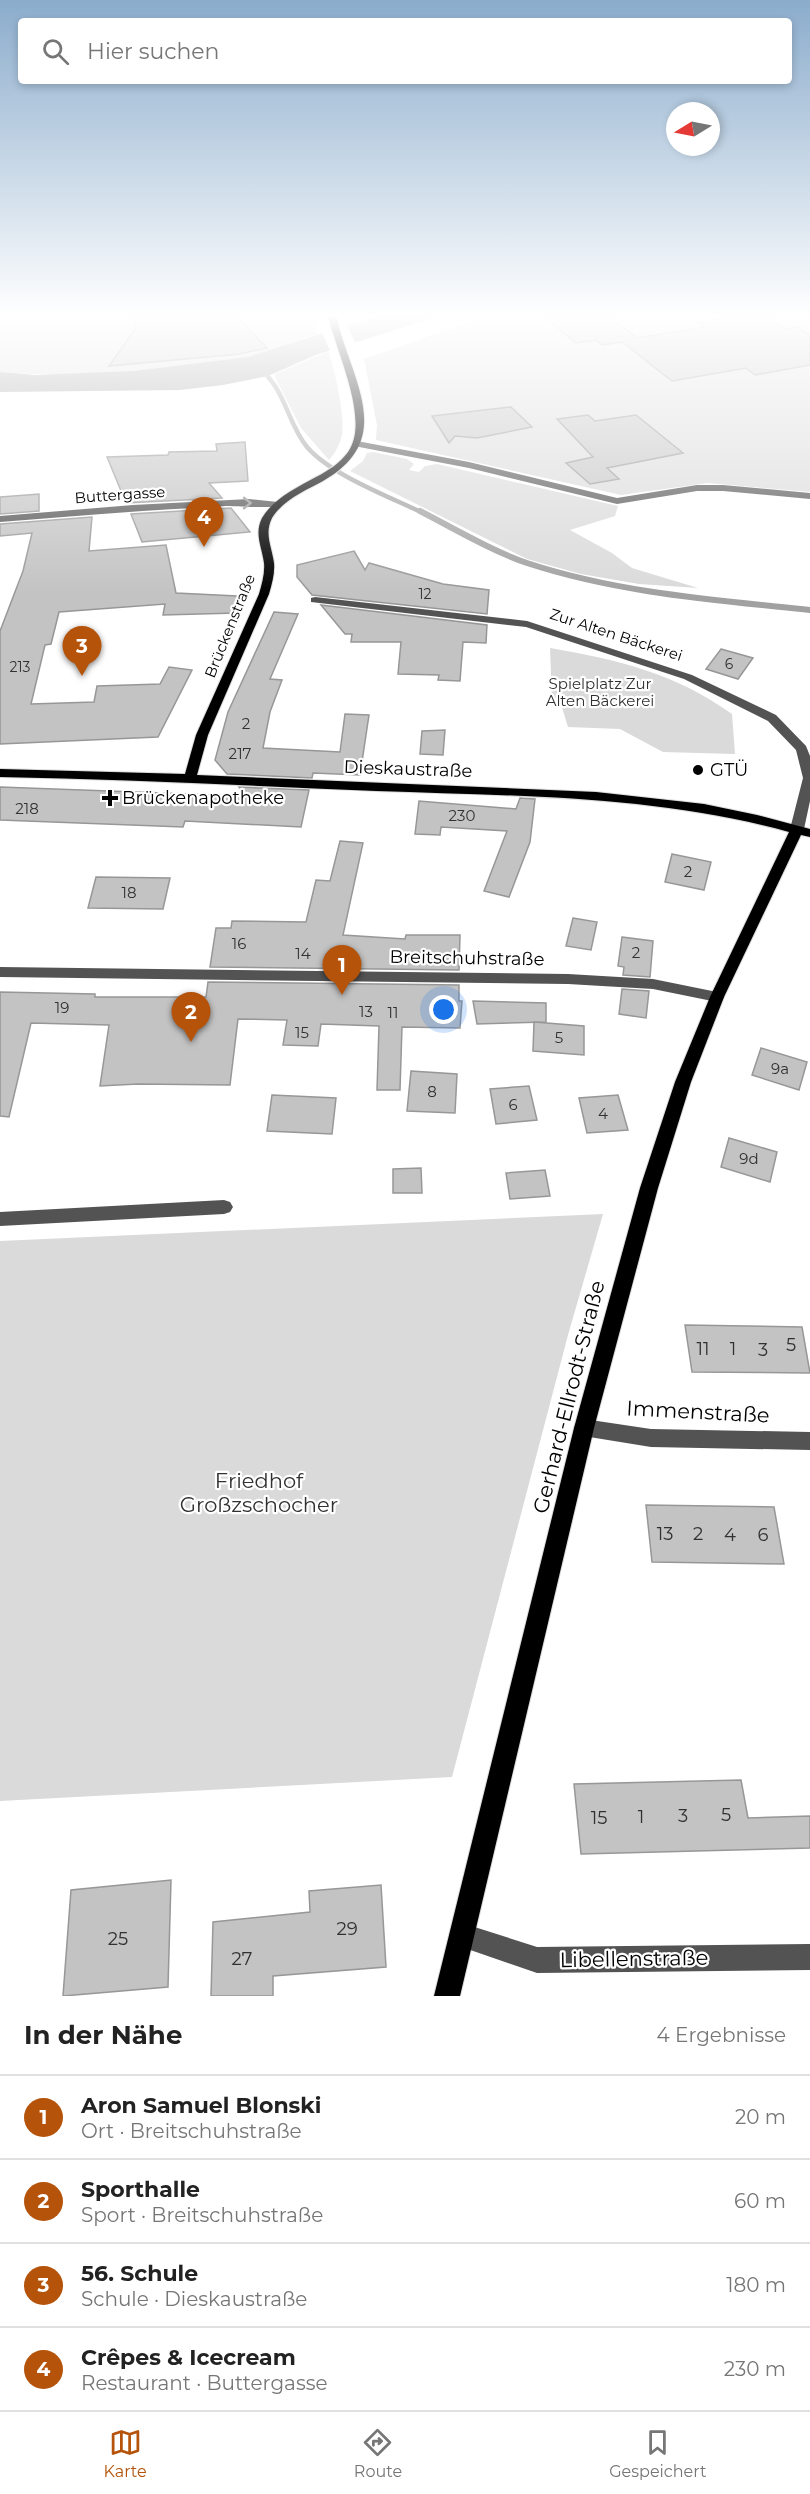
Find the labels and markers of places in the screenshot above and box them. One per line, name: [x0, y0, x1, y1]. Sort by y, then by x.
pin: 4: [184, 498, 224, 547]
pin: 3: [62, 626, 101, 676]
place label: GTÜ: [710, 759, 748, 781]
marker: GTÜ: [691, 763, 705, 777]
place label: Brückenapotheke: [122, 787, 284, 809]
marker: Brückenapotheke: [103, 791, 117, 805]
pin: 1: [322, 946, 362, 995]
pin: 2: [172, 992, 210, 1042]

